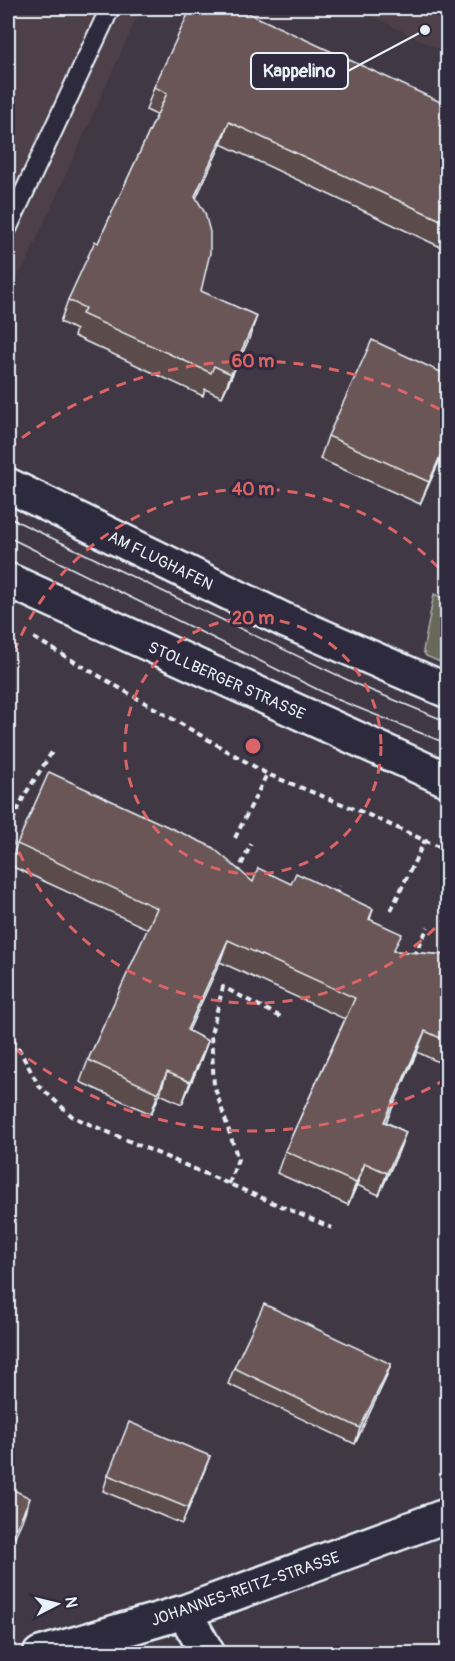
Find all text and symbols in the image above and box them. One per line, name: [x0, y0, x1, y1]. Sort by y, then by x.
callout: Kappelino: [251, 53, 348, 89]
text: Kappelino: [263, 60, 336, 83]
text: 60 m: [232, 350, 274, 373]
text: 40 m: [232, 478, 274, 501]
street label: AM FLUGHAFEN: [105, 527, 216, 595]
text: 20 m: [232, 607, 274, 630]
street label: STOLLBERGER STRASSE: [145, 637, 308, 725]
centre of rings: [243, 736, 263, 756]
street label: JOHANNES-REITZ-STRASSE: [148, 1547, 342, 1631]
north arrow: [27, 1574, 87, 1634]
text: N: [60, 1596, 82, 1609]

